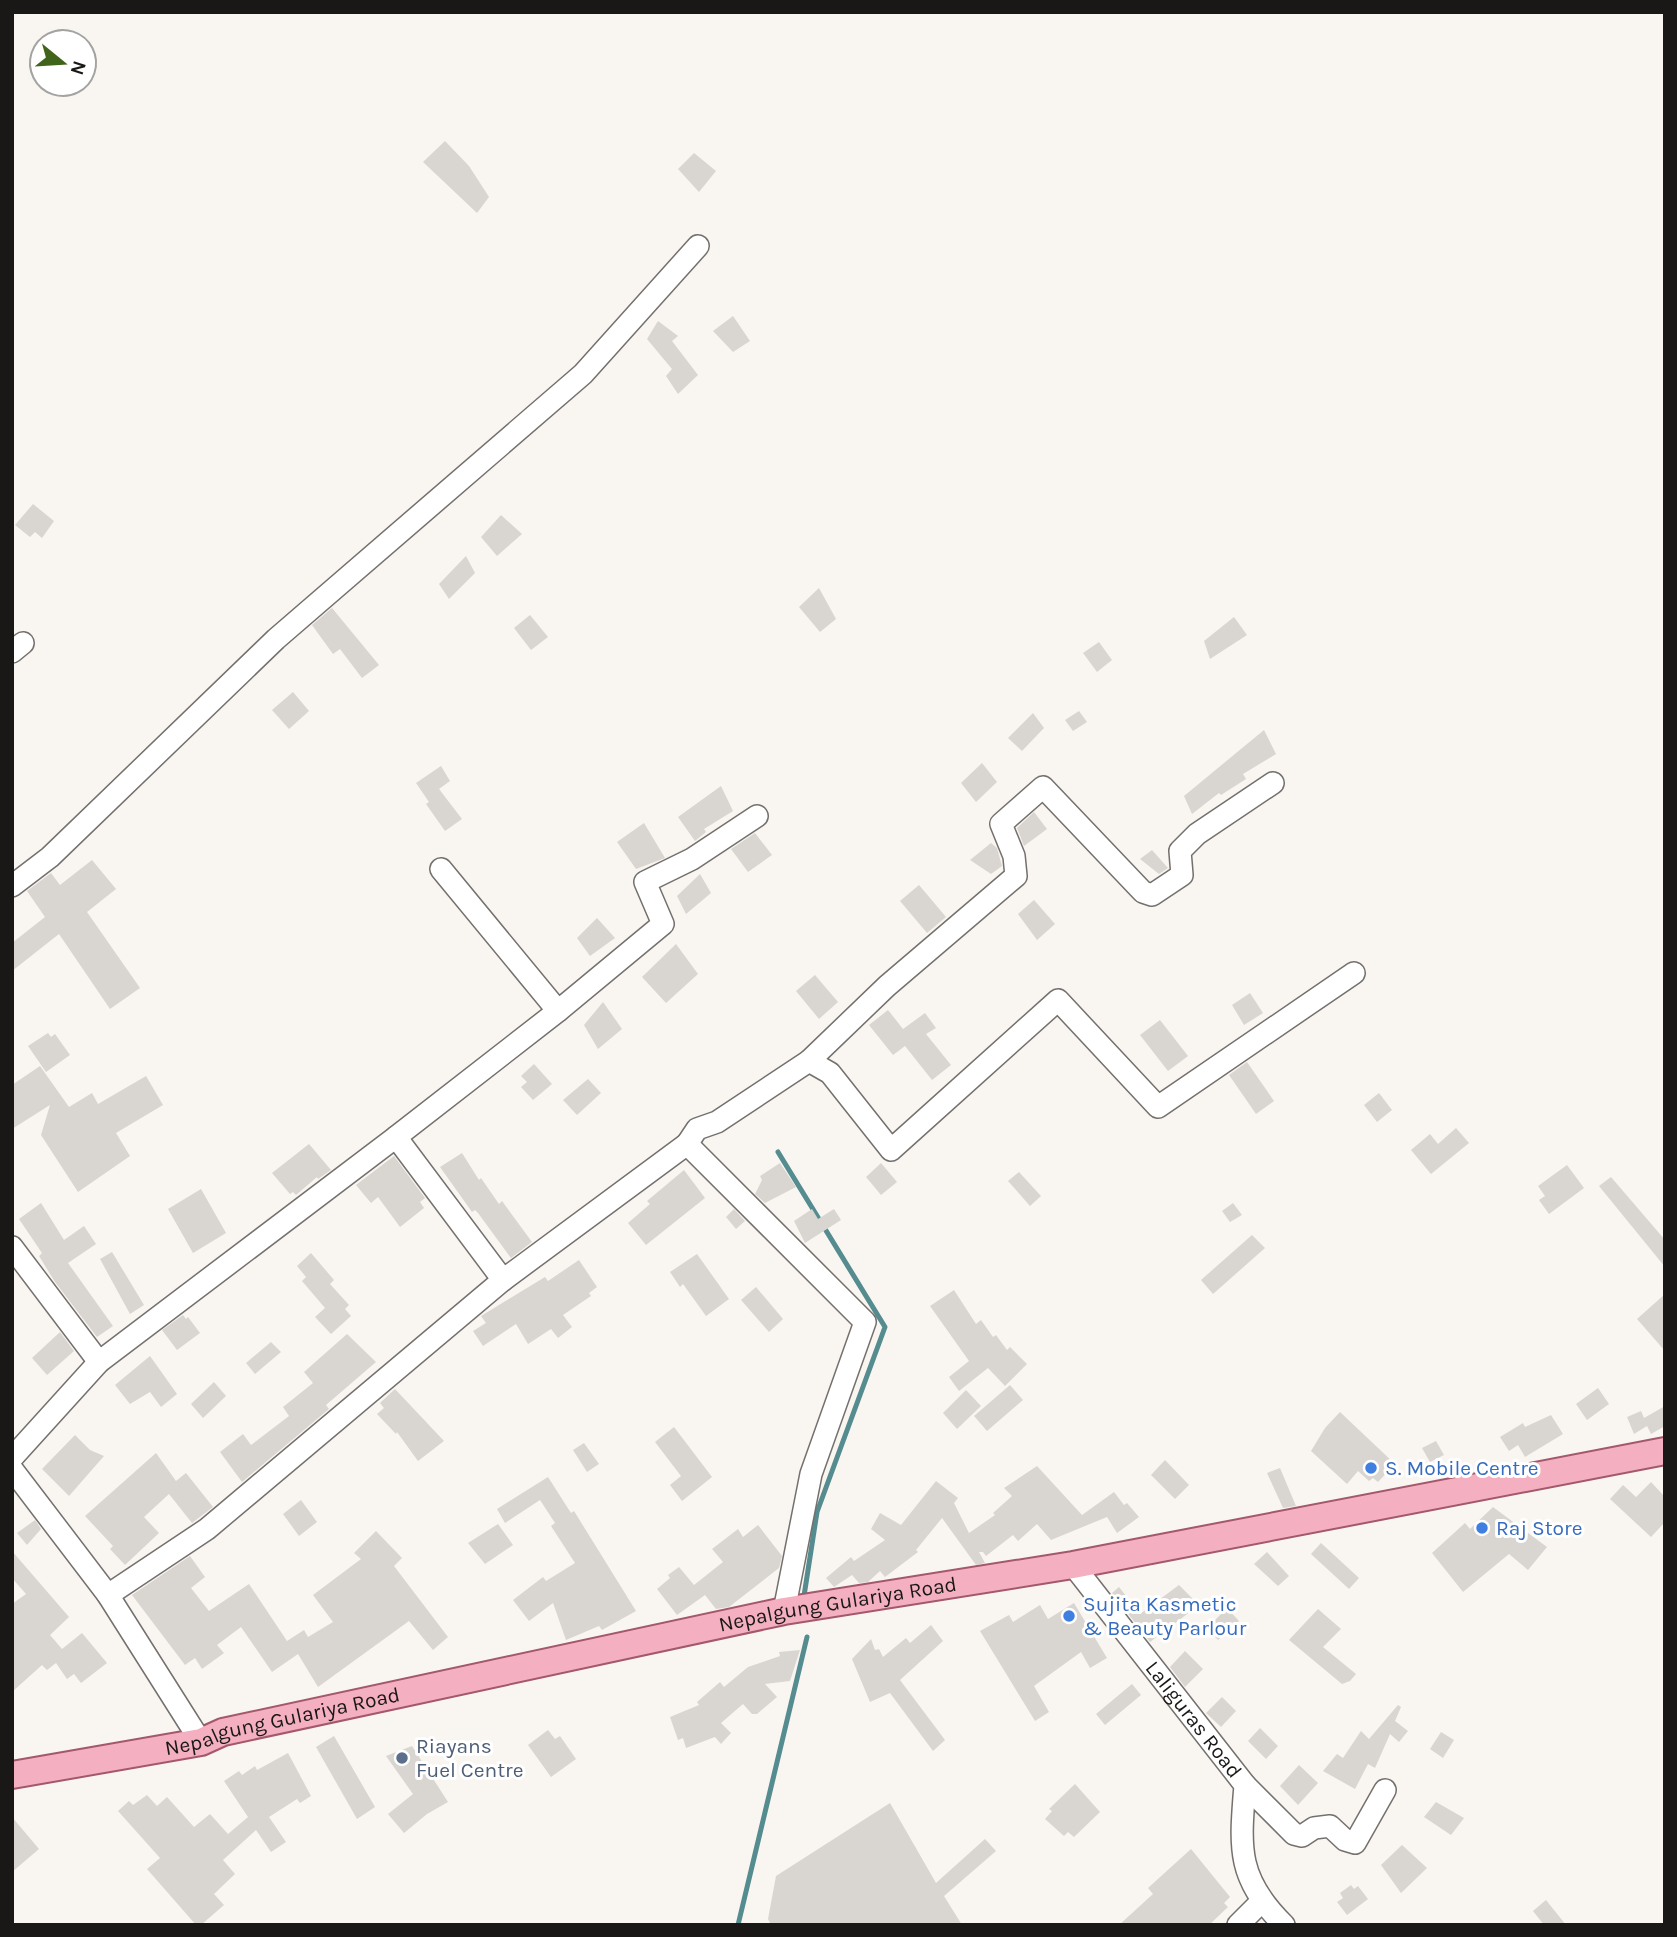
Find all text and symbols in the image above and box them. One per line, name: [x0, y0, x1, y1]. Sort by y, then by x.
north arrow: [28, 28, 98, 98]
text: N: [66, 58, 91, 78]
place label: S. Mobile Centre: [1385, 1456, 1539, 1480]
marker: S. Mobile Centre: [1363, 1460, 1379, 1476]
place label: Raj Store: [1496, 1516, 1582, 1540]
marker: Raj Store: [1474, 1520, 1490, 1536]
street label: Nepalgung Gulariya Road: [716, 1572, 958, 1637]
place label: Sujita Kasmetic & Beauty Parlour: [1083, 1592, 1247, 1640]
marker: Sujita Kasmetic & Beauty Parlour: [1061, 1608, 1077, 1624]
street label: Laliguras Road: [1141, 1656, 1247, 1783]
street label: Nepalgung Gulariya Road: [163, 1682, 402, 1760]
place label: Riayans Fuel Centre: [416, 1734, 523, 1782]
marker: Riayans Fuel Centre: [394, 1750, 410, 1766]

